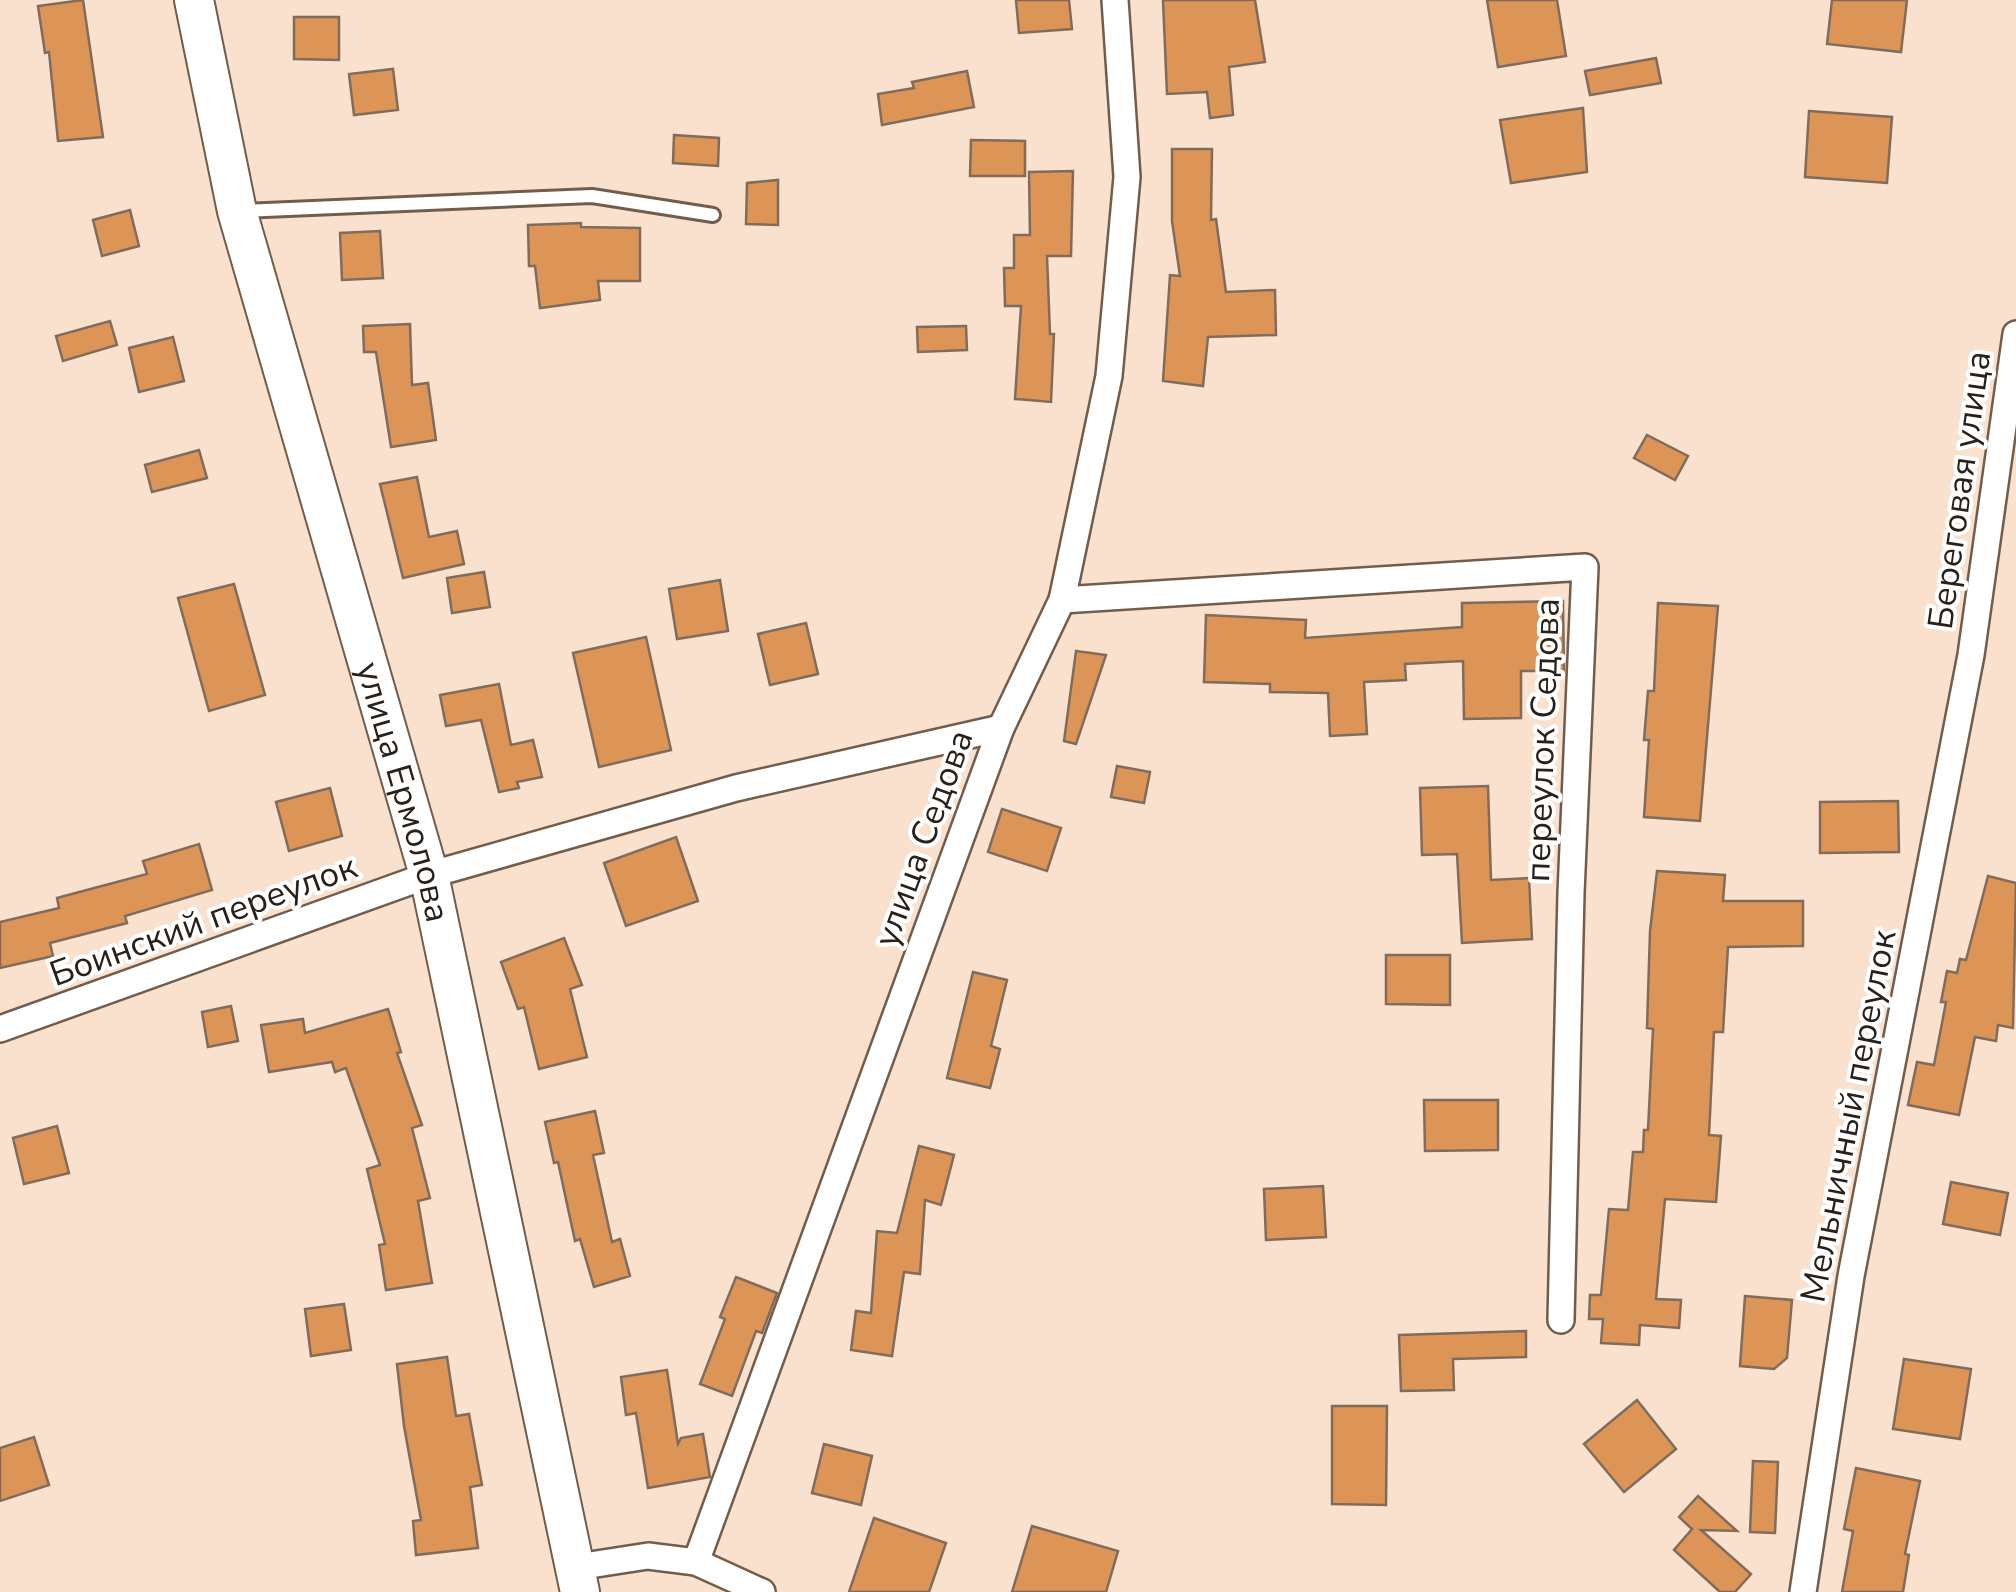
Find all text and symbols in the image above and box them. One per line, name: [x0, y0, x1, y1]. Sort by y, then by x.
street label: Береговая улица: [1917, 348, 2002, 632]
street label: переулок Седова: [1514, 597, 1571, 883]
street label: улица Ермолова: [345, 657, 461, 927]
street label: улица Седова: [863, 723, 984, 953]
street label: Боинский переулок: [43, 843, 364, 998]
street label: Мельничный переулок: [1789, 925, 1908, 1306]

